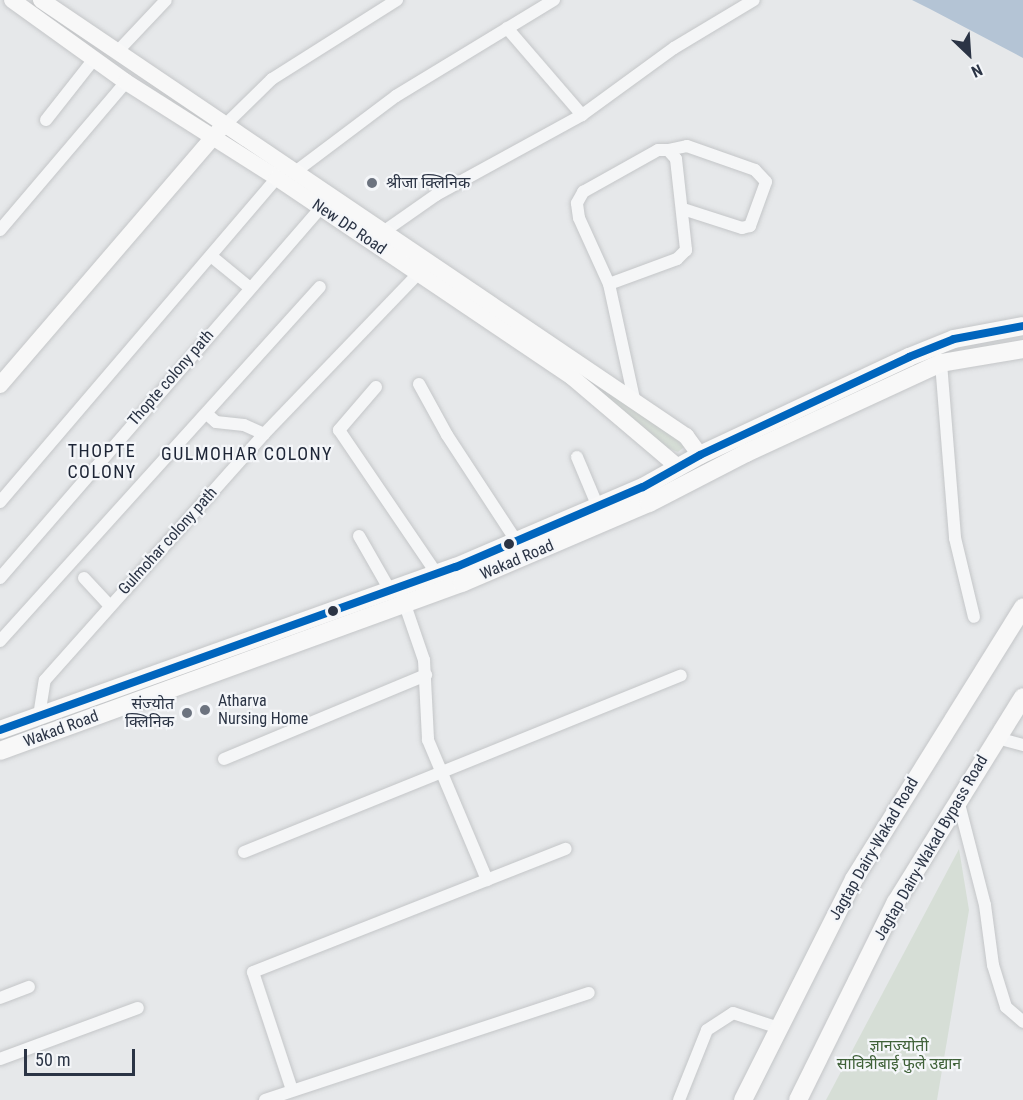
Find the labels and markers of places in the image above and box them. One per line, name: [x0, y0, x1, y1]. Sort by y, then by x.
place label: श्रीजा क्लिनिक: [386, 173, 470, 193]
marker: श्रीजा क्लिनिक: [363, 174, 381, 192]
unlabelled marker: [503, 538, 515, 550]
unlabelled marker: [327, 605, 339, 617]
place label: Atharva Nursing Home: [218, 691, 308, 729]
place label: संज्योत क्लिनिक: [125, 694, 174, 732]
marker: Atharva Nursing Home: [196, 701, 214, 719]
marker: संज्योत क्लिनिक: [178, 704, 196, 722]

